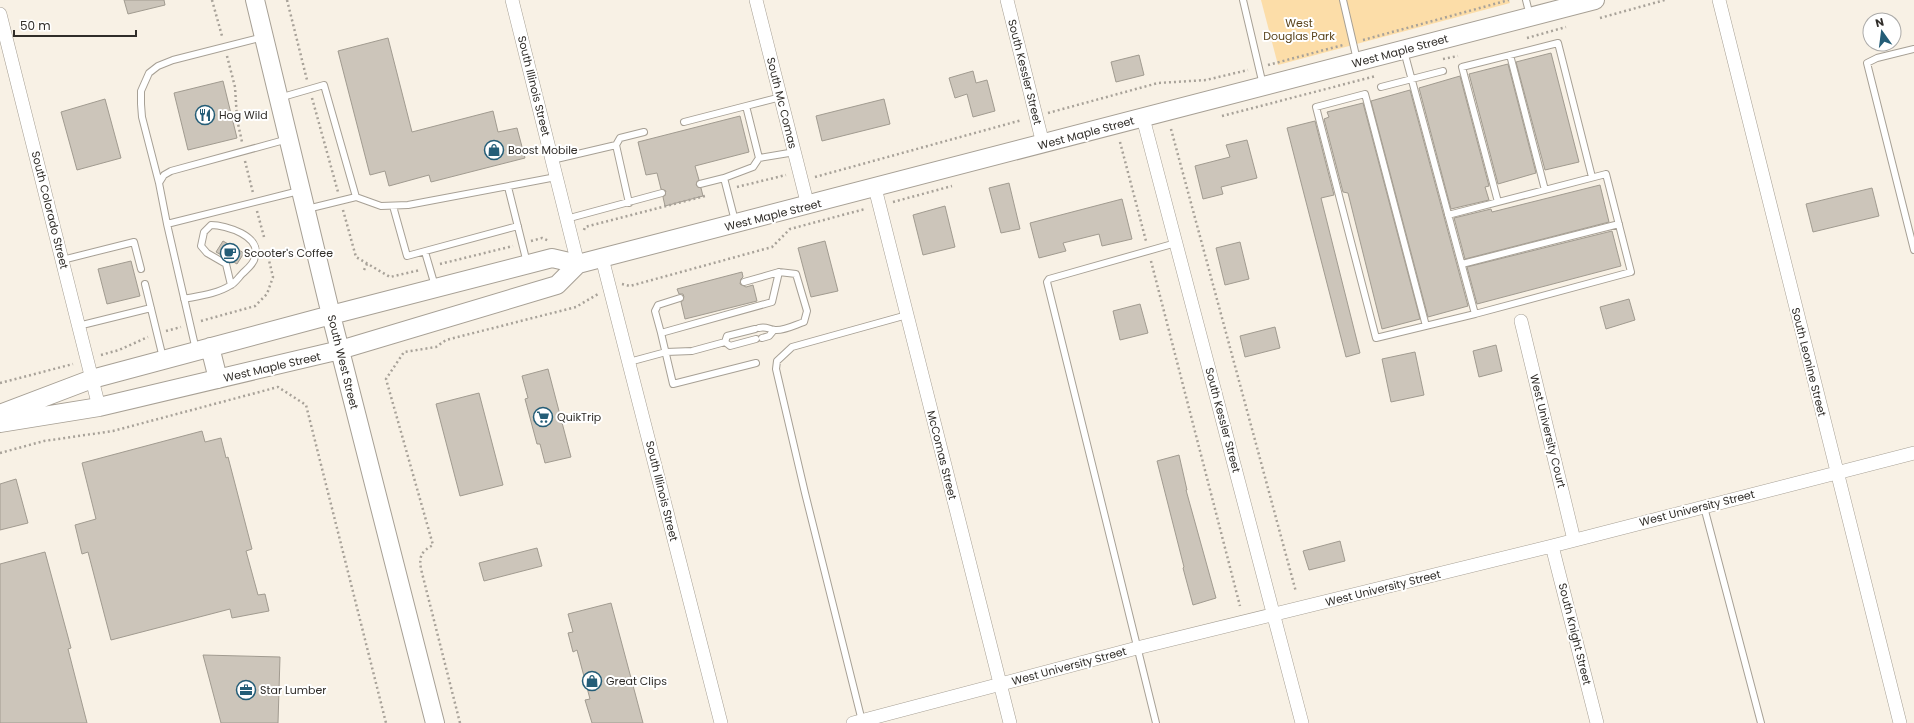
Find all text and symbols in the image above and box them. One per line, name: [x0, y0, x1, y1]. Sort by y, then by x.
scale bar: [14, 12, 136, 38]
north arrow: [1862, 12, 1902, 52]
text: N: [1874, 14, 1886, 31]
park label: West Douglas Park: [1263, 15, 1335, 44]
text: 50 m: [20, 17, 51, 34]
street label: South Kessler Street: [1004, 18, 1046, 126]
street label: West Maple Street: [1350, 30, 1450, 72]
street label: South Illinois Street: [514, 34, 554, 138]
street label: South Mc Comas: [763, 56, 801, 151]
restaurant icon: Hog Wild: [194, 104, 216, 126]
place label: Hog Wild: [219, 107, 268, 123]
street label: West Maple Street: [1036, 112, 1136, 154]
shop icon: Boost Mobile: [483, 139, 505, 161]
place label: Boost Mobile: [508, 142, 578, 158]
street label: South Colorado Street: [28, 149, 72, 271]
street label: West Maple Street: [723, 195, 823, 235]
cafe icon: Scooter's Coffee: [219, 242, 241, 264]
place label: Scooter's Coffee: [244, 245, 333, 261]
street label: South Leonine Street: [1788, 306, 1830, 418]
street label: South West Street: [324, 313, 362, 411]
street label: West Maple Street: [222, 348, 322, 386]
street label: South Kessler Street: [1201, 366, 1245, 474]
street label: West University Court: [1526, 372, 1570, 490]
supermarket icon: QuikTrip: [532, 406, 554, 428]
place label: QuikTrip: [557, 409, 601, 425]
street label: McComas Street: [923, 409, 961, 501]
street label: South Illinois Street: [642, 439, 682, 543]
street label: West University Street: [1638, 486, 1756, 530]
street label: West University Street: [1324, 566, 1442, 610]
street label: South Knight Street: [1555, 581, 1595, 687]
street label: West University Street: [1010, 643, 1128, 689]
shop icon: Great Clips: [581, 670, 603, 692]
place label: Great Clips: [606, 673, 667, 689]
office icon: Star Lumber: [235, 679, 257, 701]
place label: Star Lumber: [260, 682, 326, 698]

